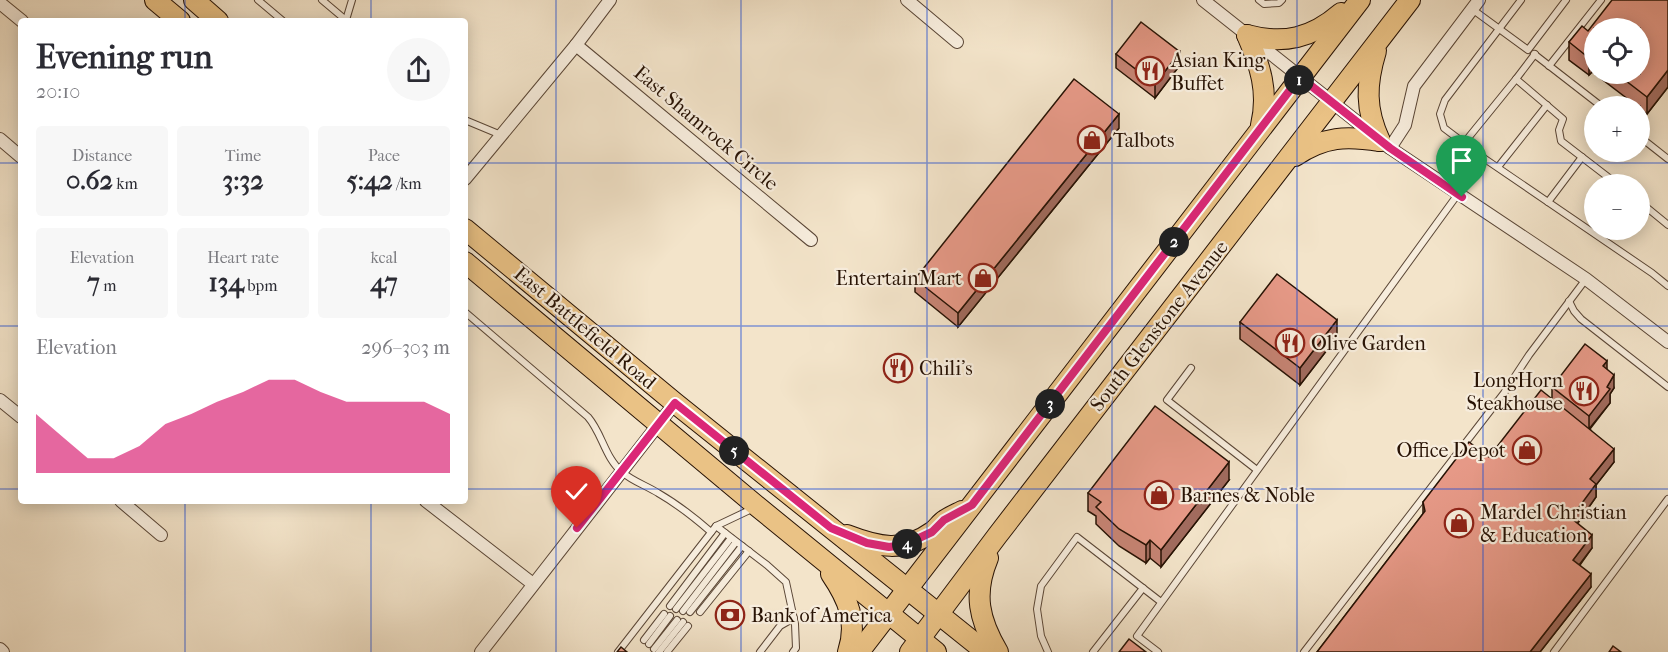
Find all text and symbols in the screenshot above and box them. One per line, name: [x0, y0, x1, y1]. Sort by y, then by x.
map controls: [1584, 18, 1650, 240]
button: locate: [1584, 18, 1650, 84]
text: Evening run: [36, 38, 213, 77]
button: share: [387, 38, 450, 101]
place label: Asian King Buffet: [1170, 49, 1265, 95]
restaurant icon: Asian King Buffet: [1134, 55, 1166, 87]
street label: East Shamrock Circle: [629, 61, 783, 195]
pin: 1: [1284, 65, 1314, 95]
text: 1: [1296, 70, 1302, 89]
text: 20:10: [36, 80, 80, 103]
button: +: [1584, 96, 1650, 162]
shop icon: Talbots: [1076, 124, 1108, 156]
place label: Talbots: [1113, 129, 1174, 152]
pin: [1436, 135, 1487, 197]
icon: arrive: [1445, 144, 1478, 177]
text: Distance: [72, 146, 132, 165]
text: Time: [225, 146, 261, 165]
text: Pace: [368, 146, 400, 165]
text: 0.62: [66, 165, 113, 196]
text: 3:32: [223, 165, 264, 196]
text: 5:42: [346, 165, 393, 196]
text: km: [113, 174, 138, 193]
text: /km: [393, 174, 422, 193]
button: −: [1584, 174, 1650, 240]
pin: 2: [1159, 227, 1189, 257]
text: 2: [1170, 232, 1178, 251]
street label: South Glenstone Avenue: [1085, 236, 1233, 416]
text: Elevation: [70, 248, 134, 267]
text: Heart rate: [207, 248, 279, 267]
text: kcal: [371, 248, 397, 267]
street label: East Battlefield Road: [509, 262, 661, 395]
shop icon: EntertainMart: [967, 262, 999, 294]
text: 7: [87, 267, 100, 298]
text: 134: [208, 267, 244, 298]
text: 47: [370, 267, 398, 298]
place label: EntertainMart: [835, 267, 962, 290]
text: m: [100, 276, 117, 295]
text: bpm: [244, 276, 278, 295]
restaurant icon: Olive Garden: [1274, 327, 1306, 359]
place label: Olive Garden: [1311, 332, 1426, 355]
text: Elevation: [36, 336, 117, 359]
text: 296–303 m: [361, 336, 450, 359]
restaurant icon: Chili's: [882, 352, 914, 384]
place label: Chili's: [919, 357, 973, 380]
place label: LongHorn Steakhouse: [1466, 369, 1563, 415]
restaurant icon: LongHorn Steakhouse: [1568, 375, 1600, 407]
pin: 3: [1035, 389, 1065, 419]
text: 3: [1047, 394, 1053, 413]
shop icon: Office Depot: [1511, 434, 1543, 466]
pin: 5: [719, 436, 749, 466]
place label: Office Depot: [1396, 439, 1506, 462]
text: 5: [731, 441, 737, 460]
pin: [551, 466, 602, 528]
icon: check: [560, 475, 593, 508]
shop icon: Barnes & Noble: [1143, 479, 1175, 511]
place label: Barnes & Noble: [1180, 484, 1315, 507]
place label: Mardel Christian & Education: [1480, 501, 1627, 547]
shop icon: Mardel Christian & Education: [1443, 507, 1475, 539]
pin: 4: [892, 529, 922, 559]
text: 4: [902, 534, 912, 553]
bank icon: Bank of America: [714, 599, 746, 631]
place label: Bank of America: [751, 604, 893, 627]

